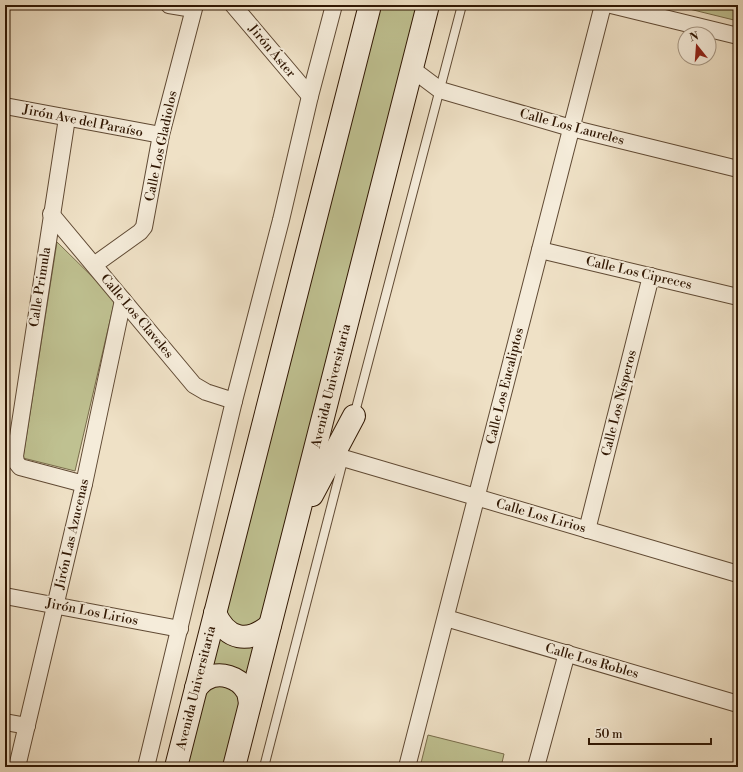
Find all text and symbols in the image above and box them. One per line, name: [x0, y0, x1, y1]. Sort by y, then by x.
street label: Jirón Áster: [244, 20, 300, 81]
north arrow: [677, 26, 717, 66]
text: N: [688, 29, 701, 45]
street label: Calle Los Gladiolos: [141, 89, 181, 203]
street label: Jirón Ave del Paraíso: [21, 101, 144, 140]
street label: Calle Los Laureles: [518, 105, 626, 149]
street label: Calle Primula: [26, 245, 54, 328]
street label: Calle Los Cipreces: [584, 253, 694, 293]
street label: Calle Los Claveles: [97, 271, 177, 362]
street label: Avenida Universitaria: [308, 322, 354, 451]
street label: Calle Los Eucaliptos: [483, 326, 527, 446]
street label: Calle Los Nísperos: [598, 348, 640, 458]
street label: Jirón Las Azucenas: [51, 477, 93, 592]
street label: Calle Los Lirios: [494, 496, 588, 537]
street label: Jirón Los Lirios: [43, 595, 140, 629]
street label: Avenida Universitaria: [173, 624, 219, 753]
street label: Calle Los Robles: [543, 640, 641, 682]
scale bar: [589, 720, 711, 746]
text: 50 m: [595, 727, 623, 742]

